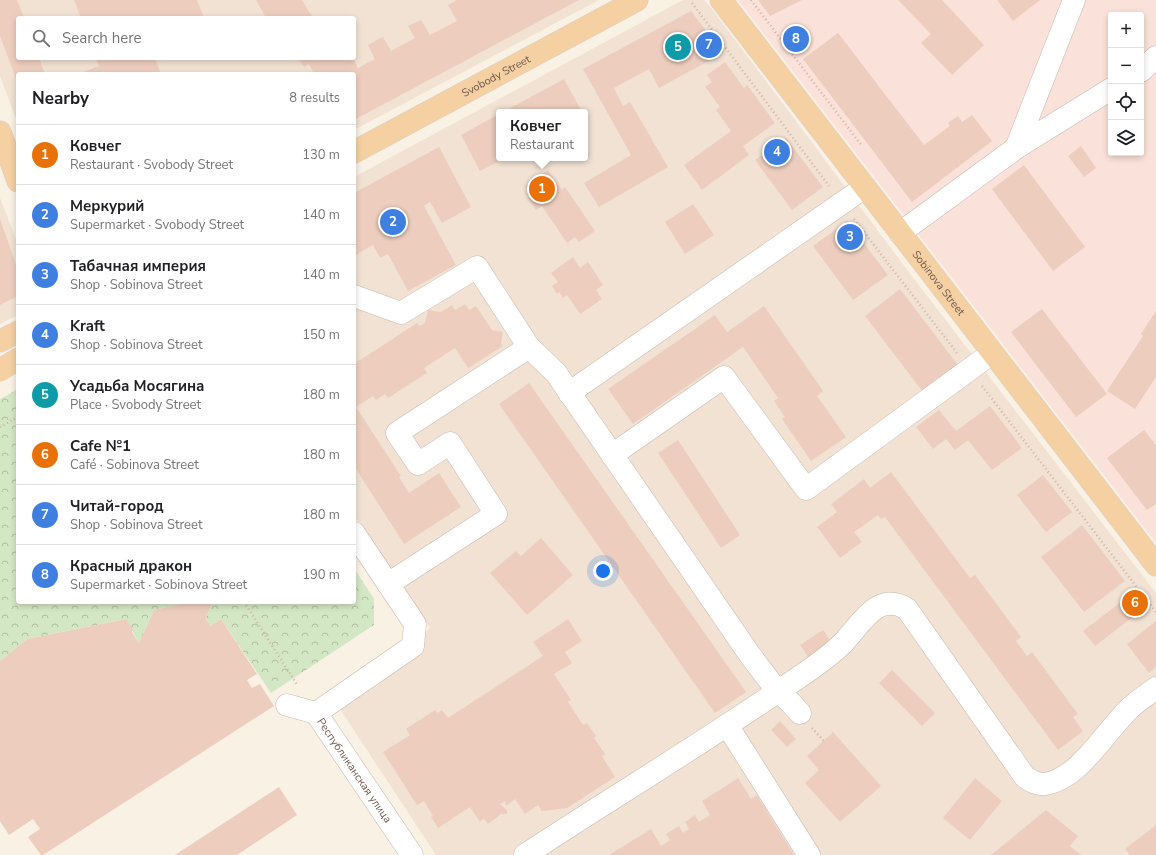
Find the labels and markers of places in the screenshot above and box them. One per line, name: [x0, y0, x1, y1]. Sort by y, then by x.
pin: 8: [783, 24, 809, 54]
pin: 7: [696, 30, 722, 60]
pin: 5: [665, 32, 691, 62]
pin: 4: [764, 137, 790, 167]
pin: 1: [529, 174, 555, 204]
pin: 2: [380, 207, 406, 237]
pin: 3: [837, 222, 863, 252]
pin: 6: [1122, 588, 1148, 618]

